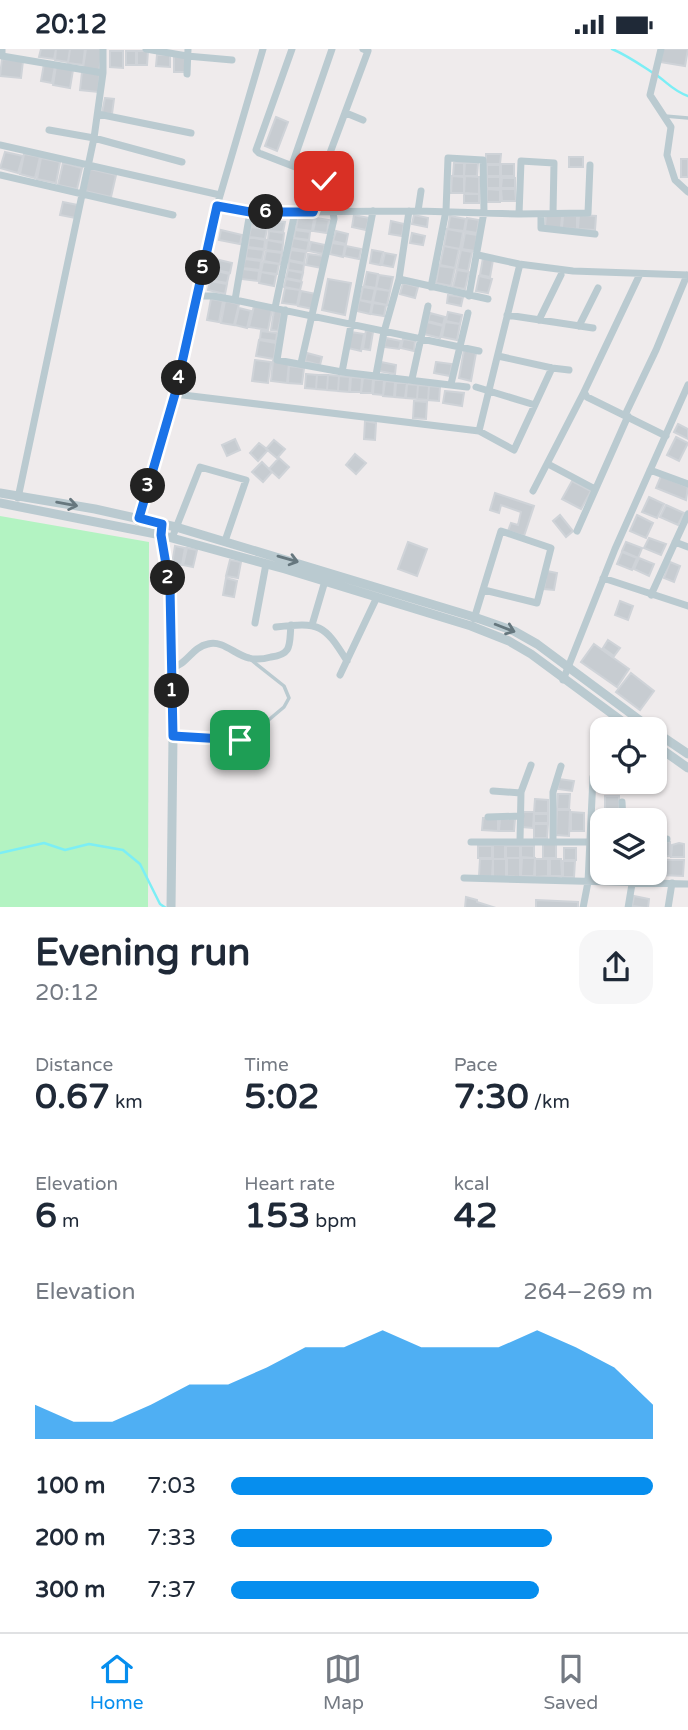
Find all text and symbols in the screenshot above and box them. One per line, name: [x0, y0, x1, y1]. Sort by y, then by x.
text: 20:12: [35, 9, 107, 40]
pin: [294, 151, 354, 211]
icon: check: [305, 162, 343, 200]
pin: 6: [248, 195, 284, 229]
text: 6: [260, 200, 271, 222]
pin: 5: [186, 251, 220, 285]
text: 5: [197, 256, 208, 278]
pin: 4: [162, 361, 196, 395]
text: 4: [173, 366, 184, 388]
pin: 3: [130, 469, 166, 503]
text: 3: [142, 474, 153, 496]
one-way arrow: [55, 498, 78, 511]
one-way arrow: [277, 554, 299, 567]
pin: 2: [150, 561, 186, 595]
text: 2: [162, 566, 173, 588]
one-way arrow: [493, 622, 515, 635]
pin: 1: [154, 673, 190, 709]
text: 1: [166, 679, 177, 701]
pin: [210, 710, 270, 770]
map controls: [590, 717, 667, 885]
button: locate: [590, 717, 667, 794]
icon: arrive: [221, 721, 259, 759]
button: layers: [590, 808, 667, 885]
text: Evening run: [35, 930, 250, 976]
button: share: [579, 930, 653, 1004]
text: 20:12: [35, 979, 99, 1007]
text: Distance: [35, 1054, 113, 1076]
text: Time: [244, 1054, 289, 1076]
text: Pace: [454, 1054, 497, 1076]
text: 0.67: [35, 1076, 110, 1118]
text: 5:02: [244, 1076, 319, 1118]
text: 7:30: [454, 1076, 529, 1118]
text: km: [110, 1091, 143, 1113]
text: /km: [529, 1091, 570, 1113]
text: Elevation: [35, 1173, 118, 1195]
text: Heart rate: [244, 1173, 335, 1195]
text: kcal: [454, 1173, 489, 1195]
text: 6: [35, 1195, 57, 1237]
text: 153: [244, 1195, 310, 1237]
text: 42: [454, 1195, 498, 1237]
text: m: [57, 1210, 79, 1232]
text: bpm: [310, 1210, 357, 1232]
text: Elevation: [35, 1278, 136, 1306]
text: 264–269 m: [523, 1278, 653, 1306]
text: 100 m: [35, 1472, 105, 1500]
text: 7:03: [147, 1472, 196, 1500]
text: 200 m: [35, 1524, 105, 1552]
text: 7:33: [147, 1524, 196, 1552]
text: 300 m: [35, 1576, 105, 1604]
text: 7:37: [147, 1576, 196, 1604]
tab: Home: [90, 1650, 144, 1714]
tab: Map: [323, 1650, 364, 1714]
tab: Saved: [543, 1650, 598, 1714]

